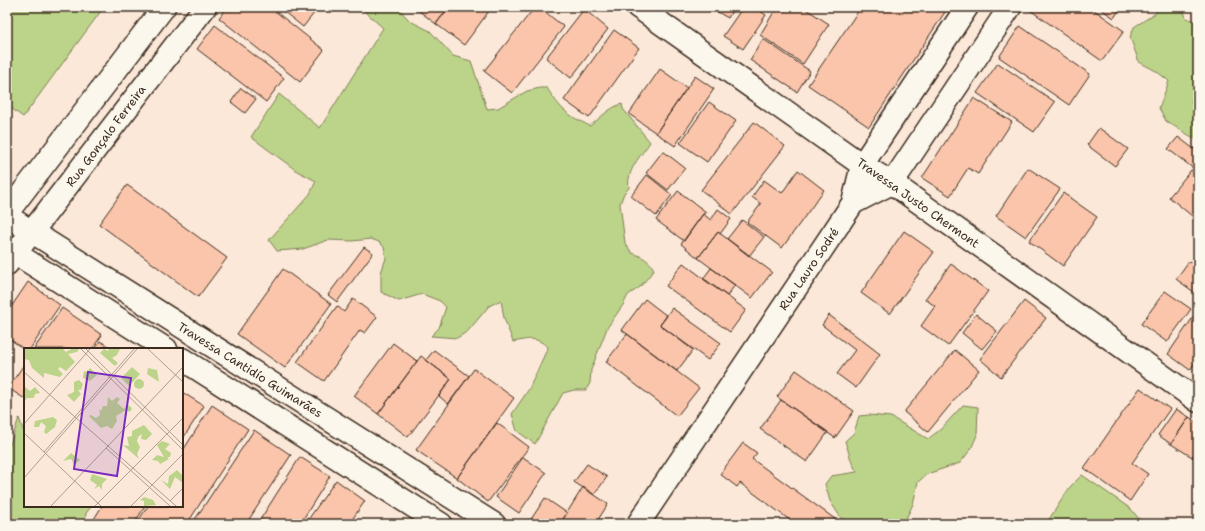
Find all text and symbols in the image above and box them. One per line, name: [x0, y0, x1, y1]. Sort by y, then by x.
street label: Rua Gonçalo Ferreira: [63, 82, 150, 190]
street label: Travessa Justo Chermont: [854, 155, 982, 251]
street label: Rua Lauro Sodré: [775, 224, 843, 313]
street label: Travessa Cantidío Guimarães: [175, 319, 326, 421]
inset map: [24, 348, 183, 507]

